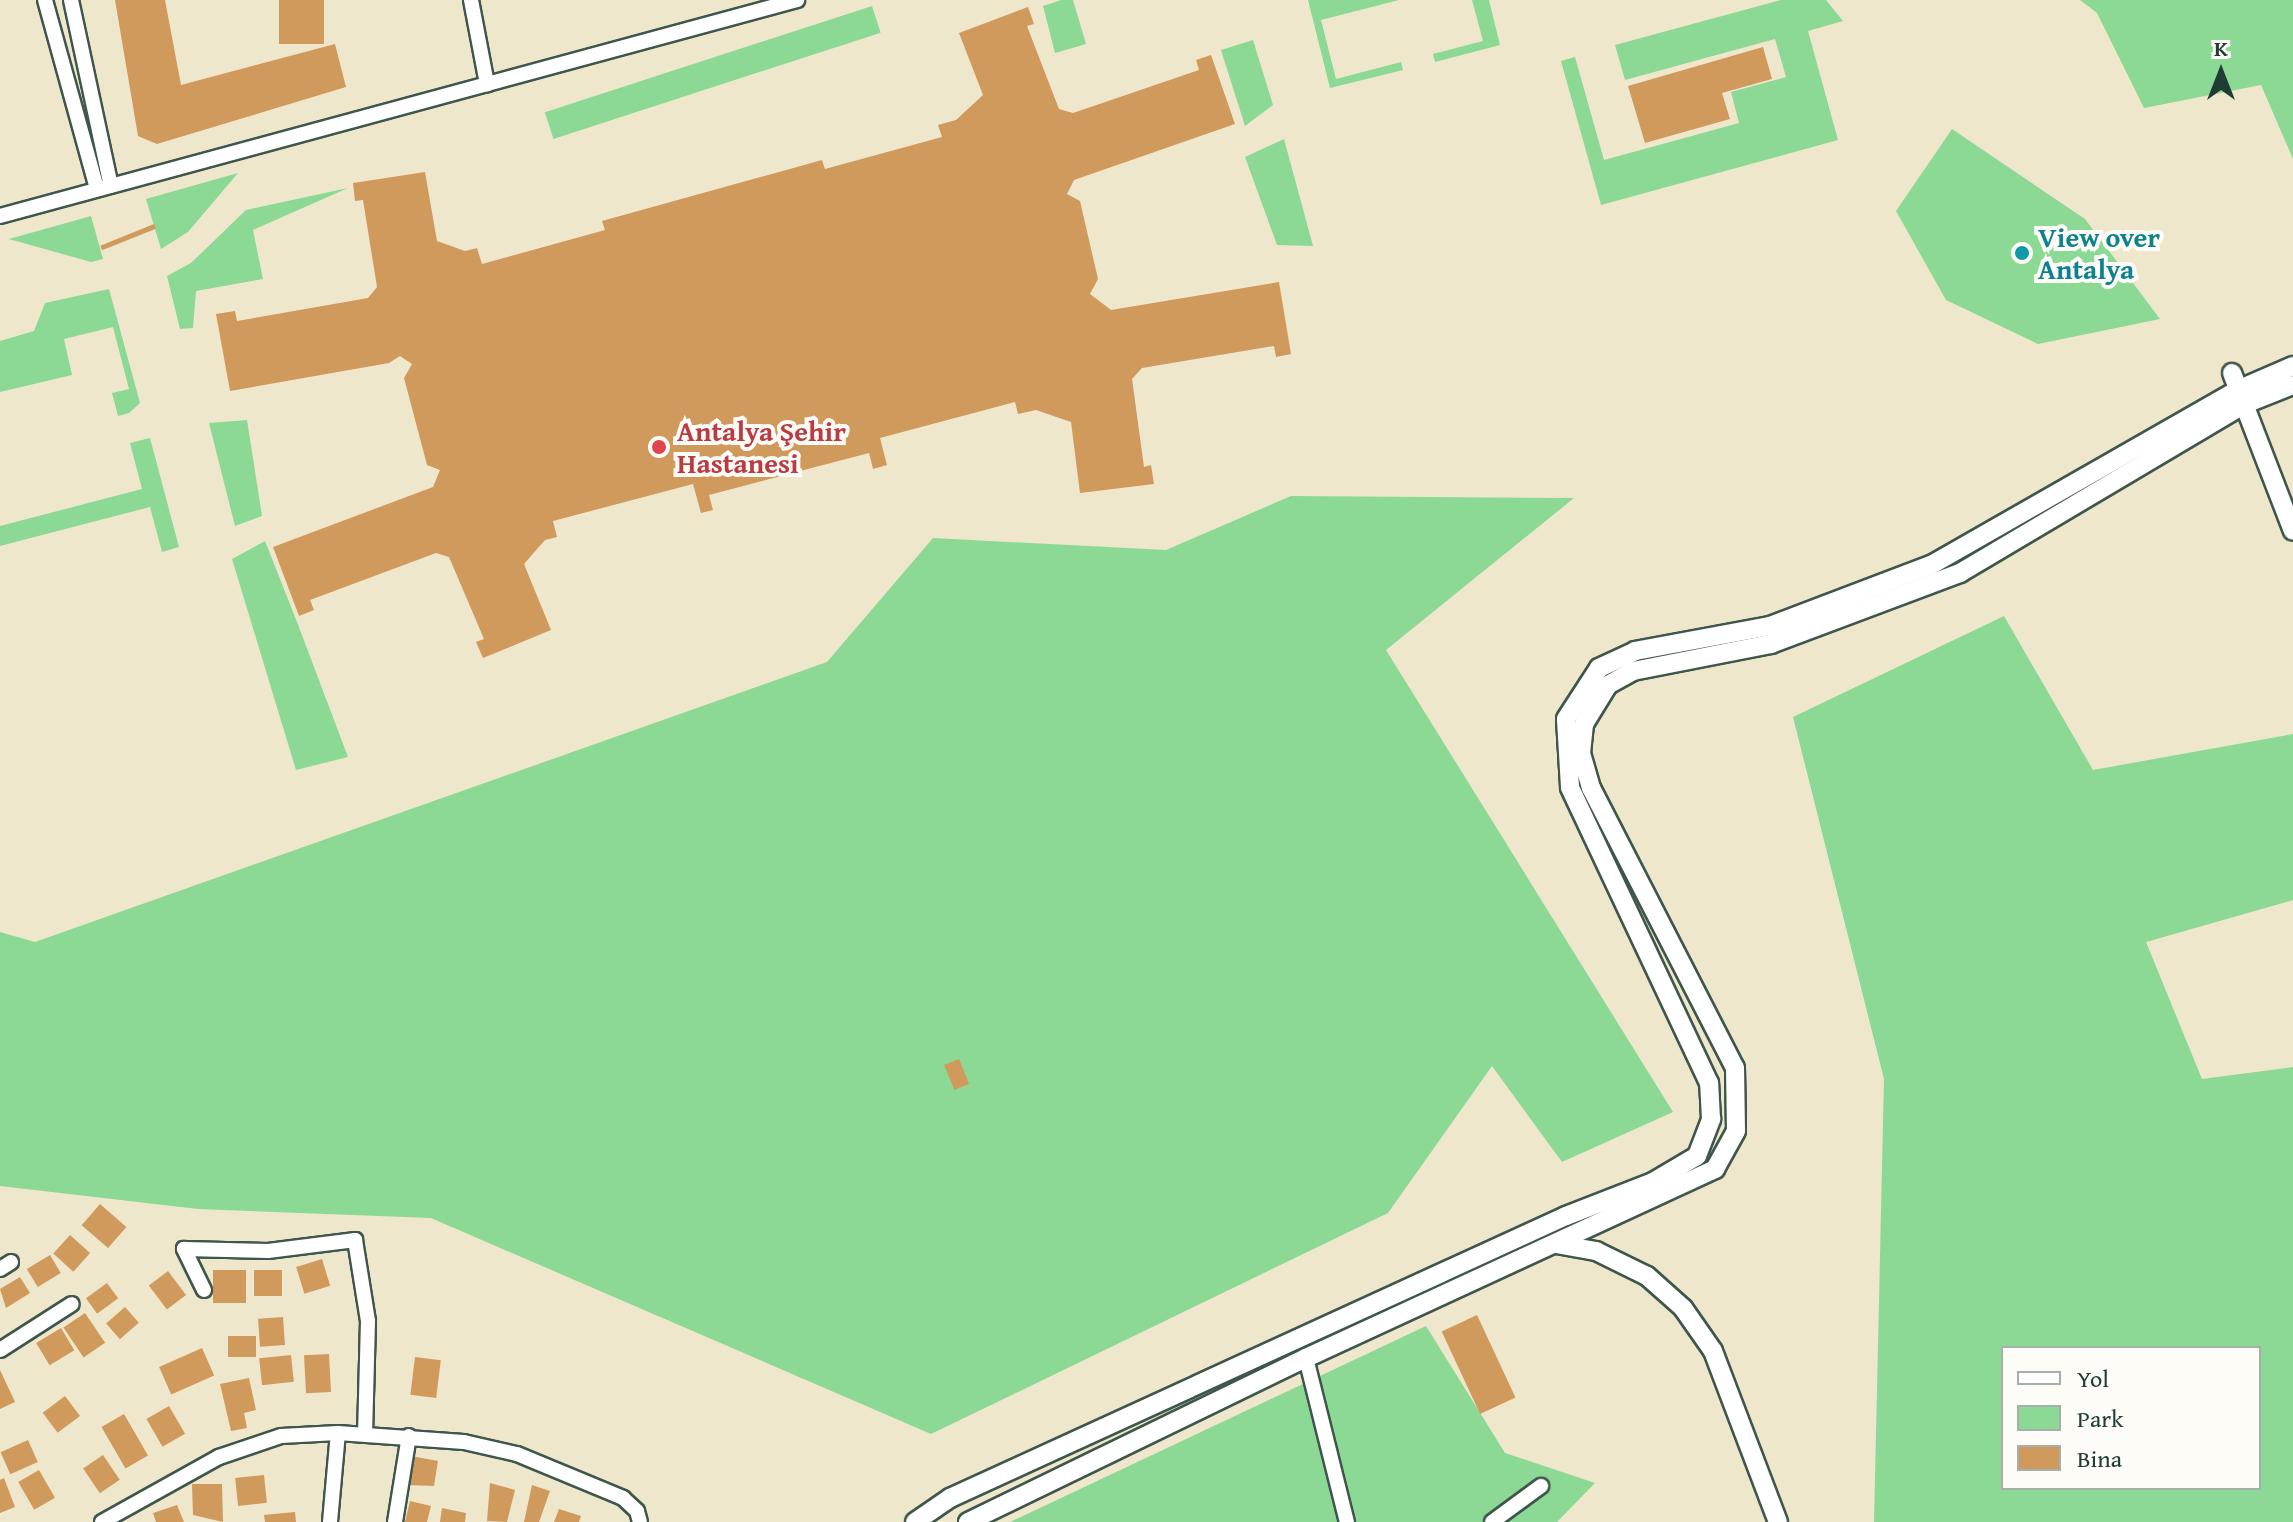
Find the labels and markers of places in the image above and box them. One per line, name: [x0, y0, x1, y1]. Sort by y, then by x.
place label: View over Antalya: [2038, 220, 2160, 286]
marker: View over Antalya: [2013, 244, 2031, 262]
place label: Antalya Şehir Hastanesi: [677, 414, 846, 480]
marker: Antalya Şehir Hastanesi: [648, 436, 670, 458]

